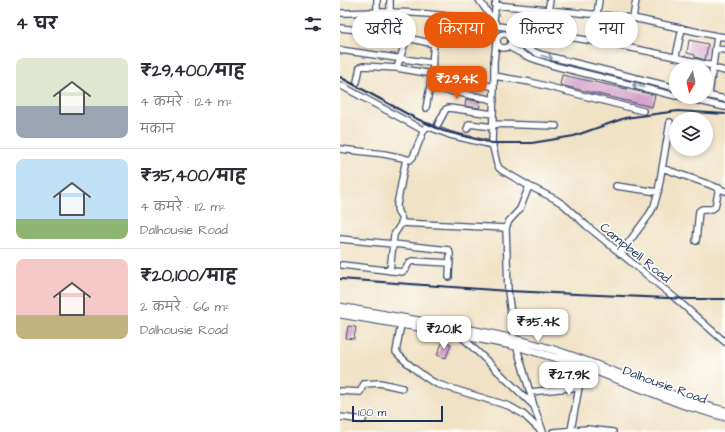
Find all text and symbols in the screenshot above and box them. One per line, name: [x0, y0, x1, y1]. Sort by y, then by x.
text: 4 घर: [16, 12, 57, 36]
chip: खरीदें: [352, 12, 416, 48]
chip: किराया: [424, 12, 498, 48]
chip: फ़िल्टर: [506, 12, 577, 48]
chip: नया: [585, 12, 638, 48]
icon: filters: [302, 13, 324, 35]
one-way arrow: [540, 53, 553, 61]
text: ₹29,400/माह: [140, 59, 245, 83]
north arrow: [669, 60, 713, 104]
map controls: [669, 60, 713, 156]
pin: ₹29.4K: [424, 66, 490, 100]
text: ₹29.4K: [436, 70, 478, 88]
icon: home: [48, 74, 96, 122]
one-way arrow: [632, 82, 645, 89]
text: 4 कमरे · 124 m²: [140, 93, 233, 111]
button: layers: [669, 112, 713, 156]
text: मकान: [140, 120, 174, 138]
text: ₹35,400/माह: [140, 164, 246, 188]
icon: home: [48, 175, 96, 223]
text: 4 कमरे · 112 m²: [140, 198, 226, 216]
street label: Campbell Road: [596, 219, 675, 287]
text: Dalhousie Road: [140, 221, 228, 239]
text: ₹20,100/माह: [140, 264, 236, 288]
icon: home: [48, 275, 96, 323]
text: 2 कमरे · 66 m²: [140, 298, 230, 316]
pin: ₹35.4K: [505, 309, 571, 343]
text: ₹35.4K: [516, 313, 560, 331]
pin: ₹20.1K: [411, 316, 477, 350]
text: ₹20.1K: [426, 320, 462, 338]
text: Dalhousie Road: [140, 321, 228, 339]
street label: Dalhousie Road: [620, 361, 709, 409]
pin: ₹27.9K: [536, 362, 602, 396]
text: ₹27.9K: [548, 366, 590, 384]
scale bar: [352, 404, 443, 423]
text: 100 m: [358, 405, 386, 420]

